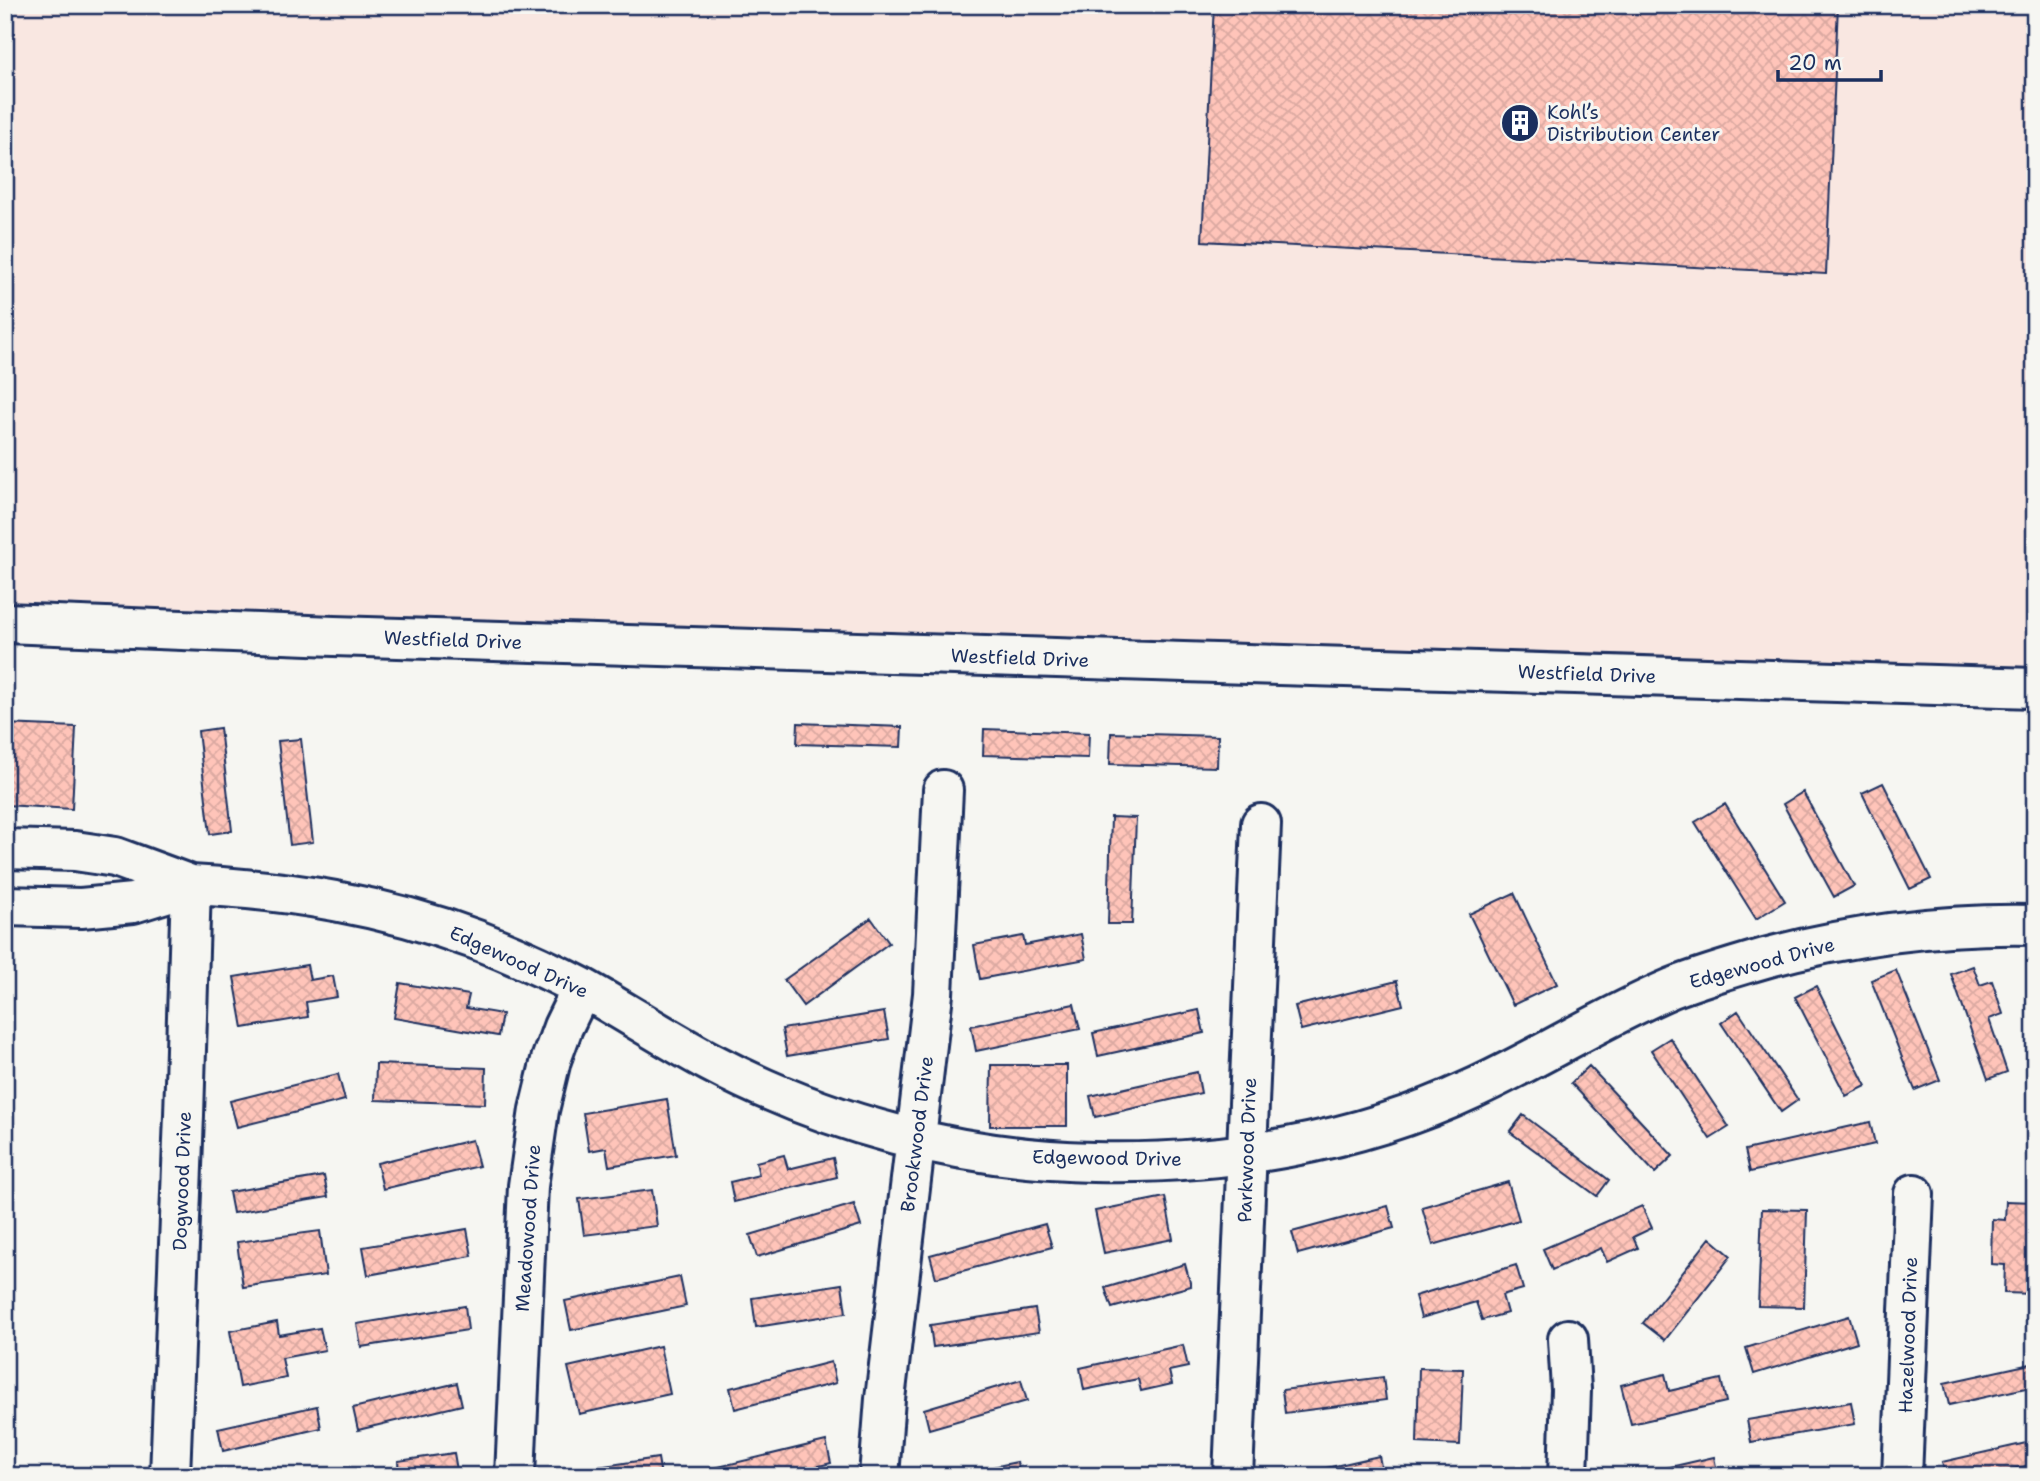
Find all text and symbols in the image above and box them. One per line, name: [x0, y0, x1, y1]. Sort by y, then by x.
scale bar: [1778, 38, 1881, 82]
text: 20 m: [1788, 49, 1842, 77]
place label: Kohl’s Distribution Center: [1547, 100, 1720, 147]
building icon: Kohl’s Distribution Center: [1499, 102, 1541, 144]
street label: Westfield Drive: [383, 625, 523, 655]
street label: Westfield Drive: [950, 643, 1090, 673]
street label: Westfield Drive: [1517, 659, 1657, 689]
street label: Edgewood Drive: [446, 920, 592, 1004]
street label: Edgewood Drive: [1687, 932, 1837, 994]
street label: Brookwood Drive: [895, 1054, 939, 1214]
street label: Parkwood Drive: [1232, 1077, 1262, 1223]
street label: Dogwood Drive: [167, 1111, 197, 1251]
street label: Meadowood Drive: [510, 1143, 546, 1313]
street label: Edgewood Drive: [1032, 1144, 1182, 1172]
street label: Hazelwood Drive: [1893, 1256, 1923, 1414]

